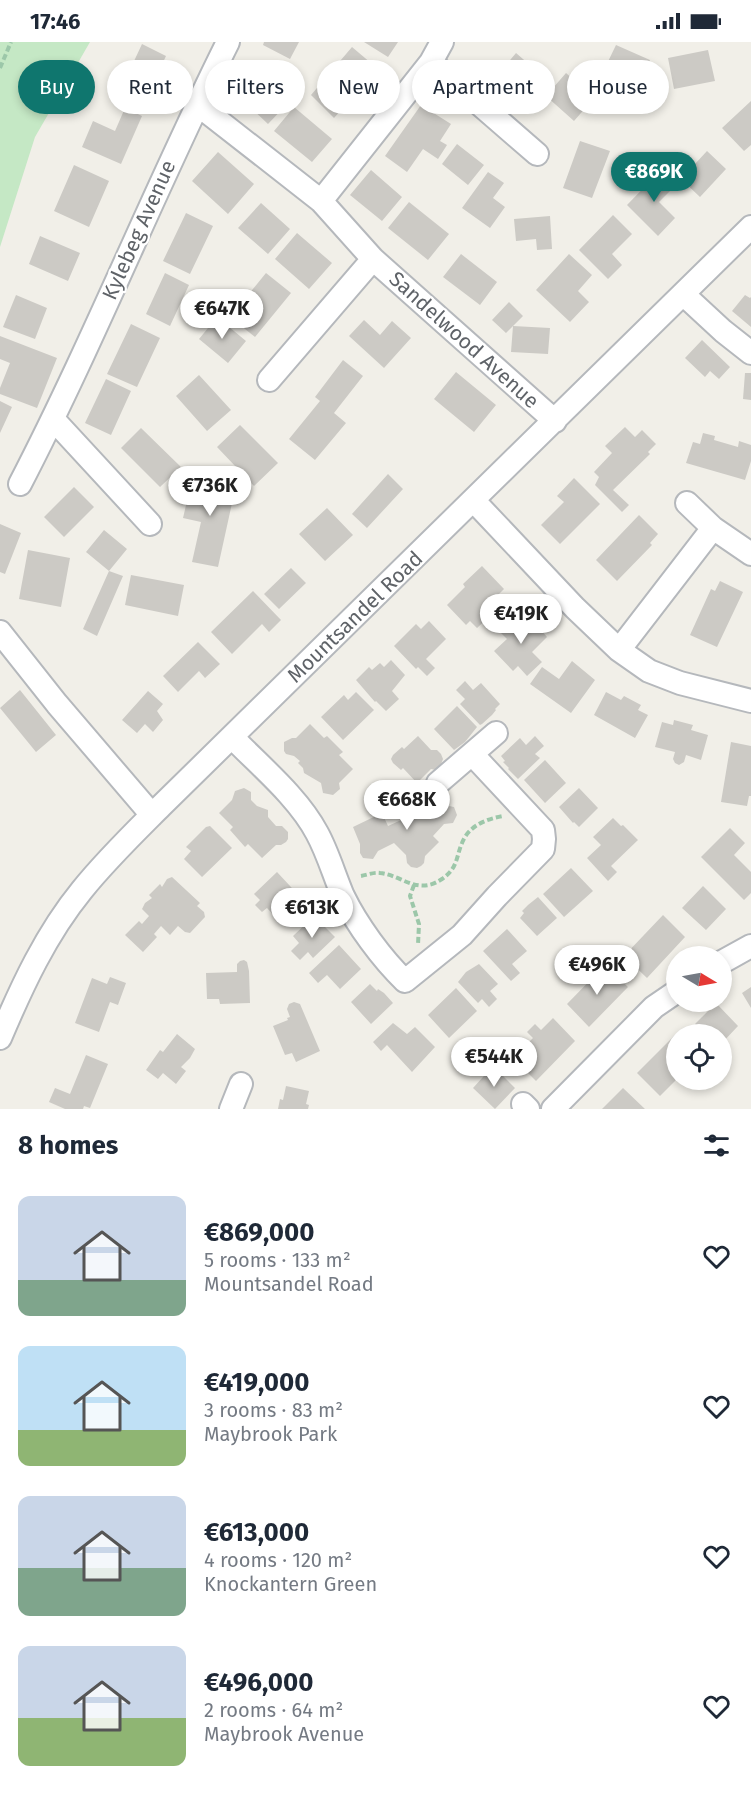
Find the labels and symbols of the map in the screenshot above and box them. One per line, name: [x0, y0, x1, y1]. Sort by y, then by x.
pin: €869K: [612, 152, 696, 203]
street label: Kylebeg Avenue: [97, 156, 181, 304]
street label: Sandelwood Avenue: [384, 266, 544, 414]
pin: €647K: [180, 289, 264, 340]
pin: €736K: [168, 466, 252, 517]
street label: Mountsandel Road: [282, 546, 428, 688]
pin: €419K: [479, 594, 563, 645]
pin: €668K: [365, 780, 449, 831]
pin: €613K: [270, 888, 354, 939]
pin: €496K: [555, 945, 639, 996]
north arrow: [666, 946, 732, 1012]
pin: €544K: [452, 1037, 536, 1088]

